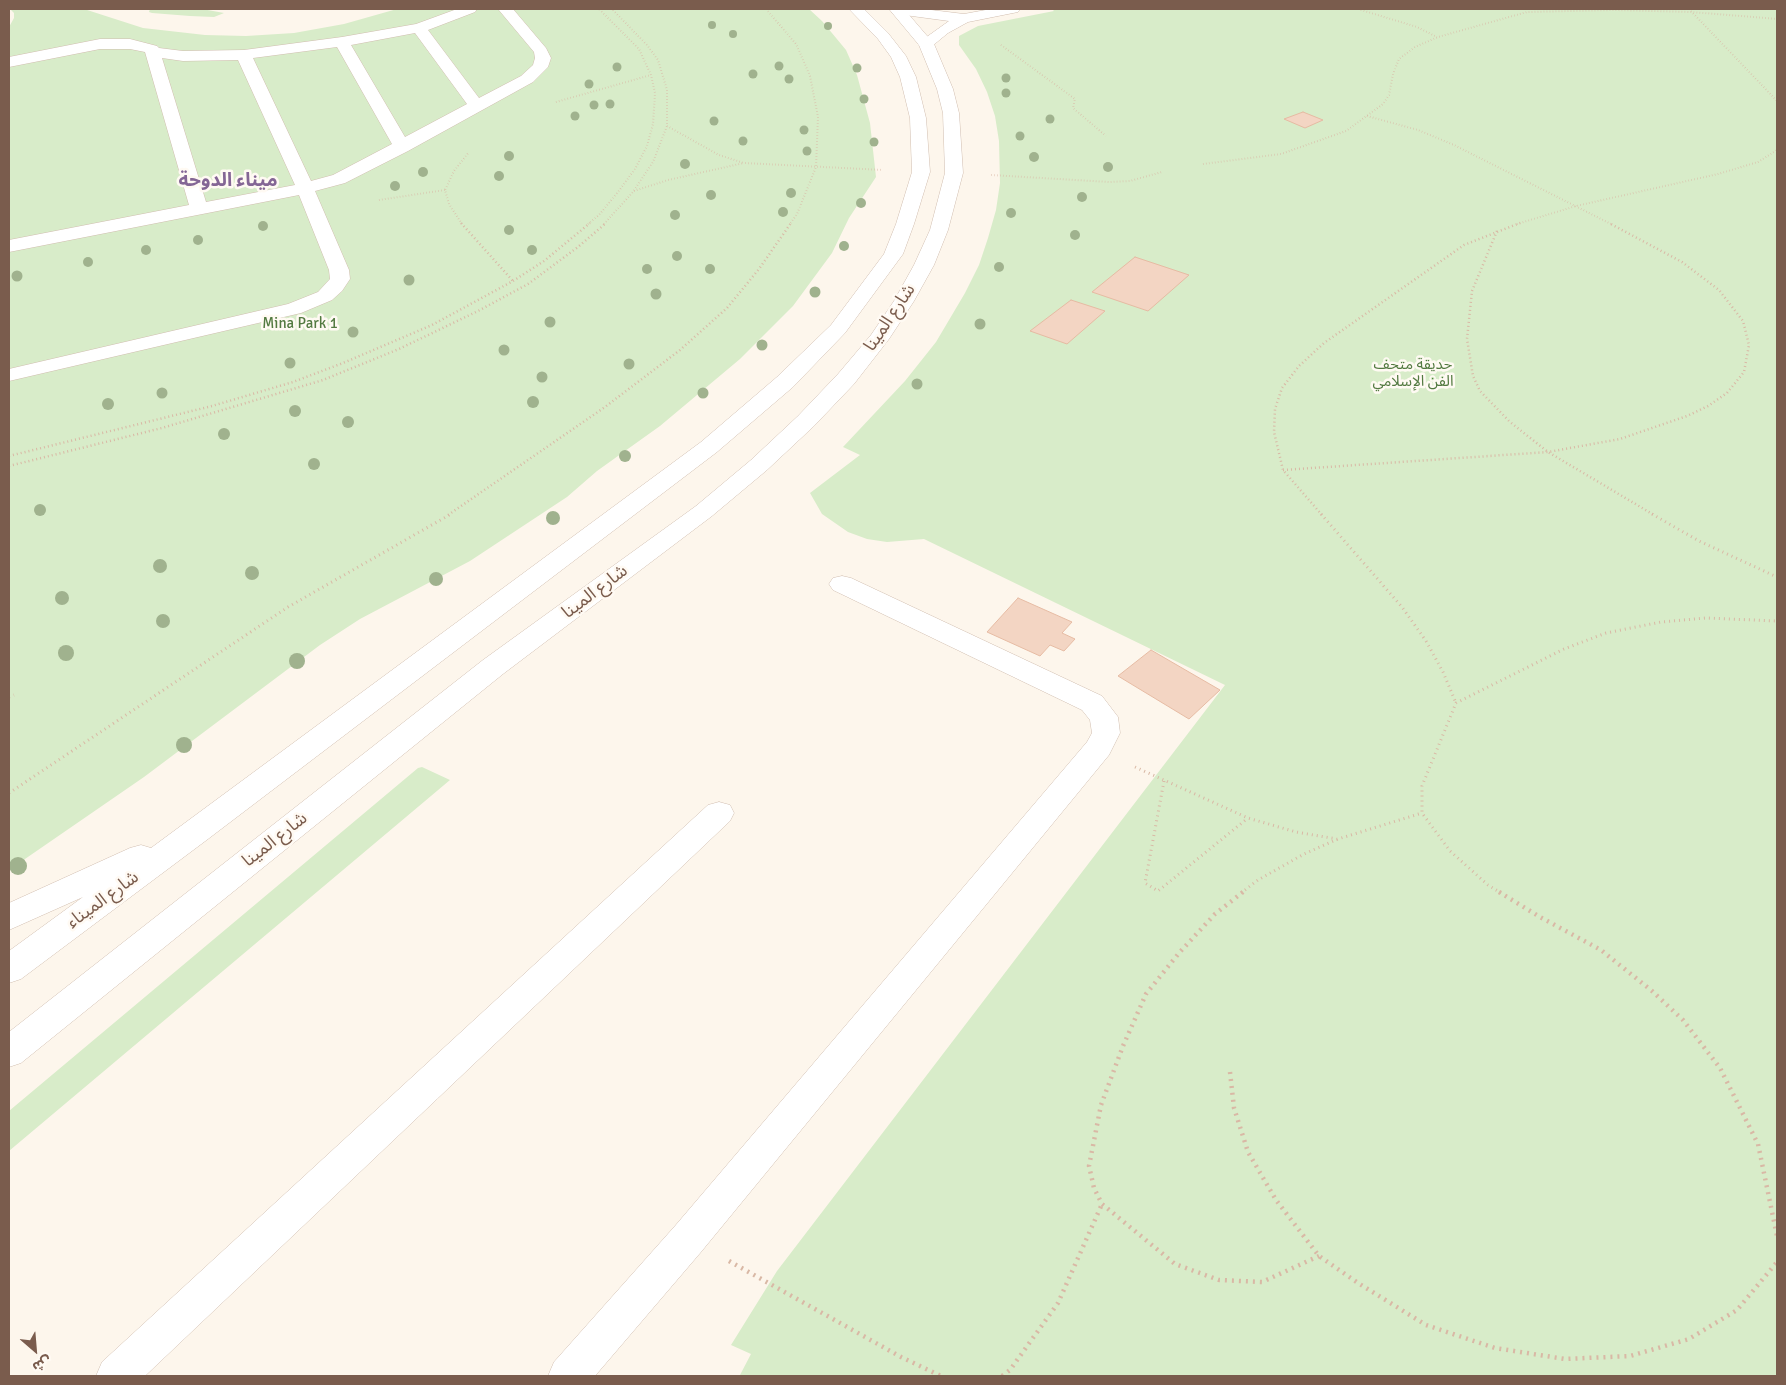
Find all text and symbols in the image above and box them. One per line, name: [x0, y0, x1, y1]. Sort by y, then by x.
district label: ميناء الدوحة: [179, 170, 277, 192]
street label: شارع المينا: [860, 280, 920, 356]
park label: Mina Park 1: [262, 315, 338, 333]
park label: حديقة متحف الفن الإسلامي: [1372, 356, 1454, 391]
street label: شارع المينا: [558, 560, 632, 624]
street label: شارع المينا: [238, 808, 312, 872]
street label: شارع الميناء: [63, 867, 143, 933]
north arrow: [10, 1325, 60, 1375]
text: ش: [30, 1352, 54, 1376]

